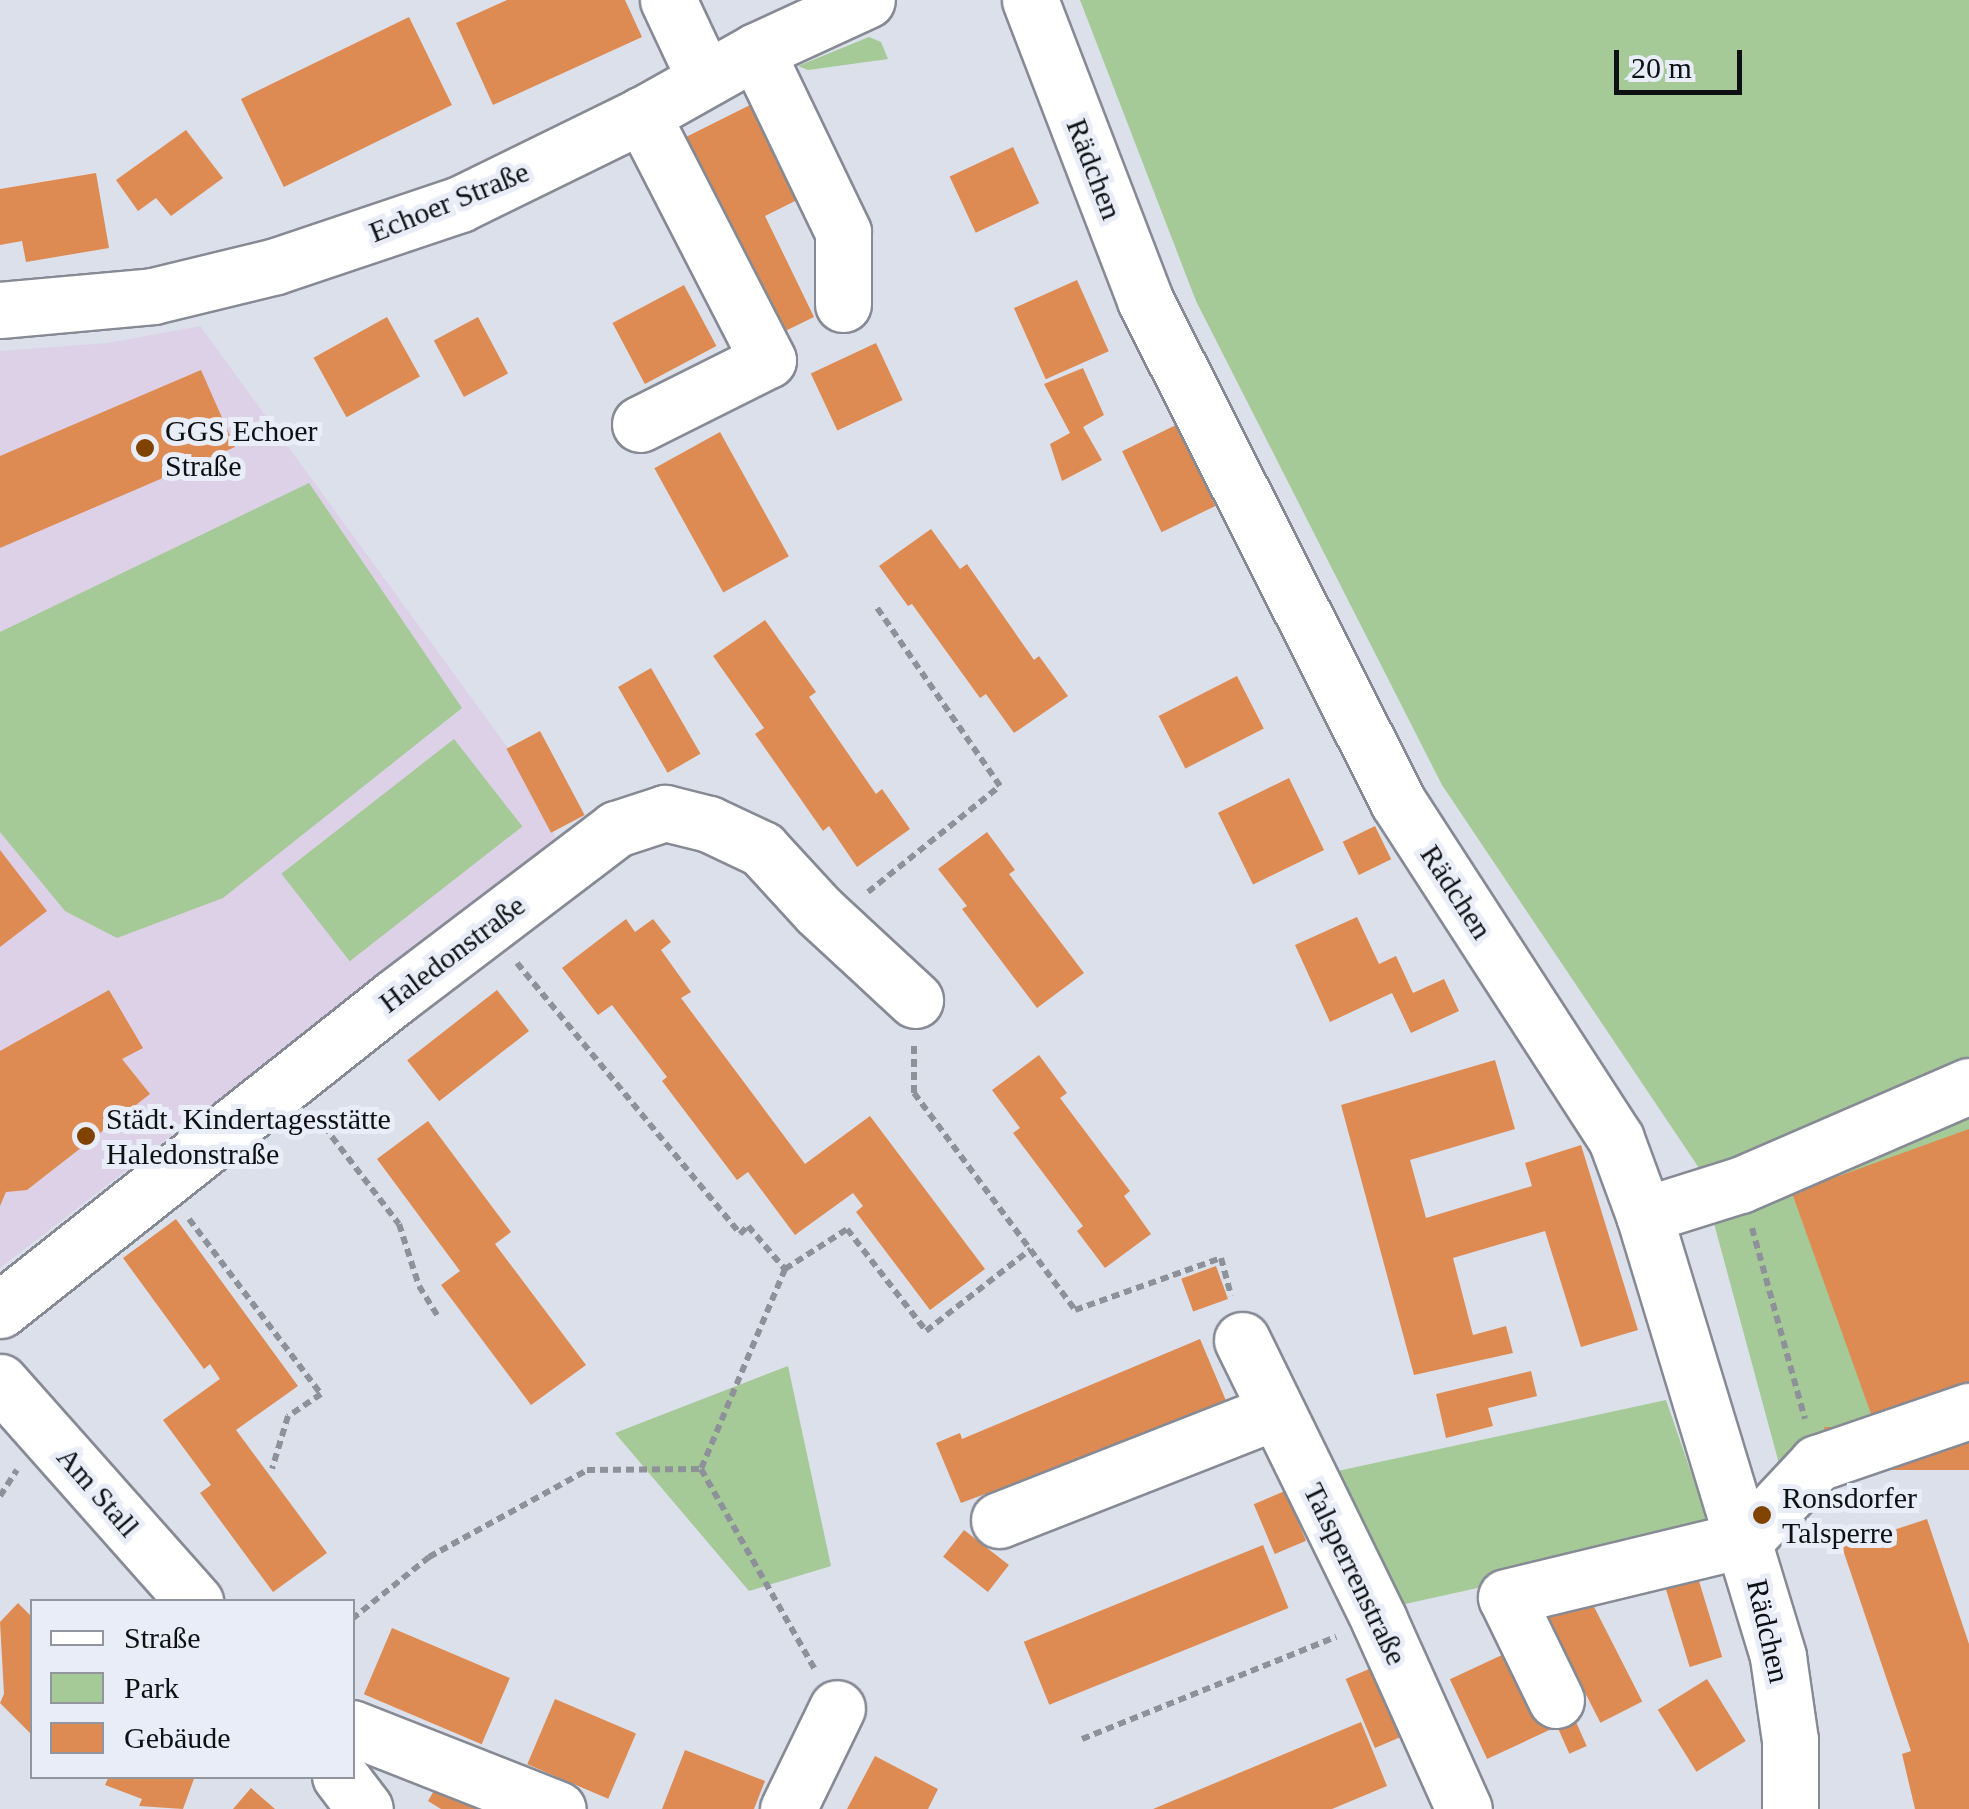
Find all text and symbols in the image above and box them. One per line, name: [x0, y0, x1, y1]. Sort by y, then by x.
scale bar: [1619, 30, 1746, 92]
text: 20 m: [1631, 51, 1692, 84]
street label: Rädchen: [1058, 114, 1130, 224]
street label: Echoer Straße: [364, 154, 534, 250]
place label: GGS Echoer Straße: [165, 413, 317, 484]
marker: GGS Echoer Straße: [134, 437, 156, 459]
street label: Rädchen: [1412, 838, 1500, 946]
street label: Haledonstraße: [372, 887, 532, 1021]
place label: Städt. Kindertagesstätte Haledonstraße: [106, 1101, 391, 1172]
marker: Städt. Kindertagesstätte Haledonstraße: [75, 1125, 97, 1147]
street label: Am Stall: [49, 1440, 147, 1544]
street label: Talsperrenstraße: [1295, 1477, 1415, 1671]
place label: Ronsdorfer Talsperre: [1782, 1480, 1917, 1550]
marker: Ronsdorfer Talsperre: [1751, 1504, 1773, 1526]
street label: Rädchen: [1739, 1576, 1797, 1686]
legend: [30, 1599, 355, 1779]
text: Straße: [124, 1621, 201, 1654]
text: Park: [124, 1671, 179, 1704]
text: Gebäude: [124, 1721, 231, 1754]

